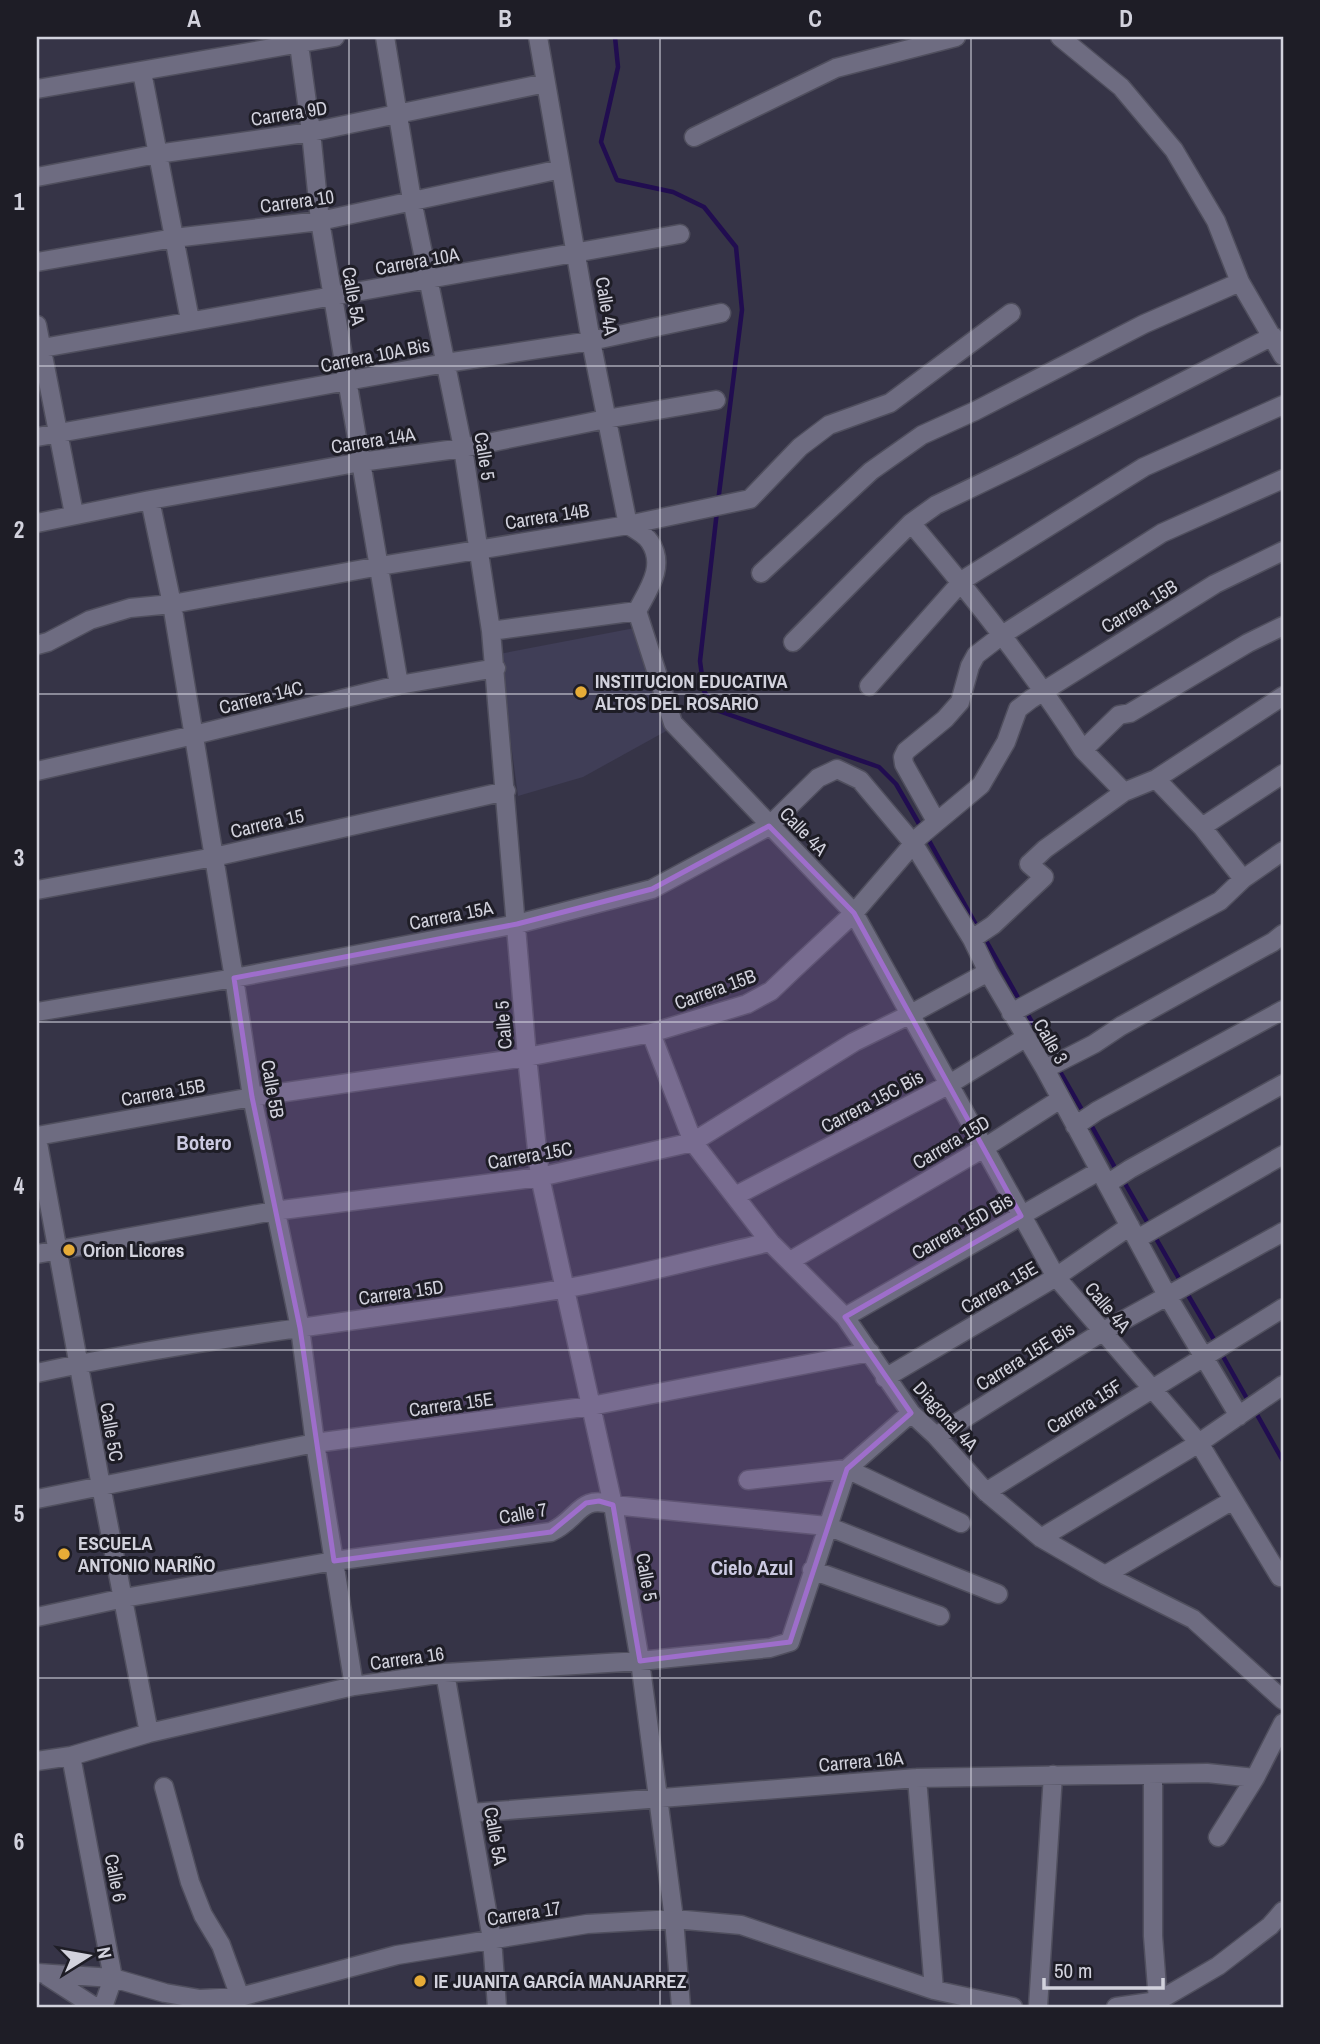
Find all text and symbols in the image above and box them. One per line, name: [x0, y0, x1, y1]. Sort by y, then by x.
text: A: [187, 3, 201, 34]
text: B: [498, 3, 512, 34]
text: C: [808, 3, 822, 34]
text: D: [1119, 3, 1133, 34]
street label: Carrera 9D: [249, 94, 329, 132]
street label: Carrera 10: [258, 183, 336, 219]
text: 1: [14, 186, 25, 217]
street label: Carrera 10A: [373, 241, 462, 281]
street label: Calle 5A: [336, 265, 372, 328]
street label: Calle 4A: [590, 275, 625, 338]
street label: Carrera 10A Bis: [318, 332, 432, 378]
street label: Carrera 14A: [329, 420, 418, 459]
street label: Calle 5: [468, 430, 502, 482]
street label: Carrera 14B: [503, 497, 591, 535]
text: 2: [14, 514, 24, 545]
street label: Carrera 15B: [1096, 573, 1182, 639]
place label: INSTITUCION EDUCATIVA ALTOS DEL ROSARIO: [595, 668, 788, 716]
street label: Carrera 14C: [216, 674, 306, 720]
marker: INSTITUCION EDUCATIVA ALTOS DEL ROSARIO: [573, 684, 589, 700]
street label: Calle 4A: [774, 801, 834, 862]
street label: Carrera 15: [228, 802, 307, 844]
text: 3: [14, 842, 24, 873]
street label: Carrera 15A: [407, 894, 496, 936]
street label: Carrera 15B: [671, 962, 759, 1016]
street label: Calle 5: [488, 1000, 518, 1050]
street label: Calle 3: [1028, 1013, 1074, 1069]
street label: Calle 5B: [255, 1058, 291, 1120]
street label: Carrera 15C Bis: [816, 1063, 928, 1139]
street label: Carrera 15B: [119, 1072, 207, 1112]
street label: Carrera 15D: [908, 1109, 994, 1175]
district label: Botero: [176, 1128, 232, 1157]
street label: Carrera 15C: [486, 1135, 574, 1175]
text: 4: [14, 1170, 25, 1201]
street label: Carrera 15D Bis: [907, 1186, 1017, 1265]
place label: Orion Licores: [83, 1237, 184, 1263]
marker: Orion Licores: [61, 1242, 77, 1258]
street label: Carrera 15E: [956, 1255, 1042, 1319]
street label: Carrera 15D: [357, 1273, 445, 1311]
street label: Calle 4A: [1079, 1276, 1137, 1338]
street label: Carrera 15E Bis: [971, 1315, 1079, 1397]
street label: Carrera 15F: [1041, 1373, 1127, 1439]
street label: Diagonal 4A: [908, 1375, 985, 1457]
street label: Carrera 15E: [407, 1385, 495, 1423]
street label: Calle 5C: [94, 1400, 130, 1464]
street label: Calle 7: [497, 1496, 549, 1530]
text: 5: [14, 1498, 24, 1529]
place label: ESCUELA ANTONIO NARIÑO: [78, 1530, 215, 1578]
marker: ESCUELA ANTONIO NARIÑO: [56, 1546, 72, 1562]
street label: Calle 5: [630, 1551, 664, 1603]
district label: Cielo Azul: [711, 1553, 793, 1582]
street label: Carrera 16: [368, 1640, 446, 1676]
street label: Carrera 16A: [818, 1744, 905, 1778]
street label: Calle 5A: [478, 1805, 514, 1868]
text: 6: [14, 1826, 24, 1857]
street label: Calle 6: [99, 1852, 133, 1904]
street label: Carrera 17: [485, 1894, 563, 1932]
north arrow: [52, 1922, 122, 1992]
text: N: [91, 1945, 119, 1961]
scale bar: [1044, 1946, 1162, 1990]
text: 50 m: [1054, 1956, 1092, 1985]
place label: IE JUANITA GARCÍA MANJARREZ: [434, 1968, 687, 1994]
marker: IE JUANITA GARCÍA MANJARREZ: [412, 1973, 428, 1989]

